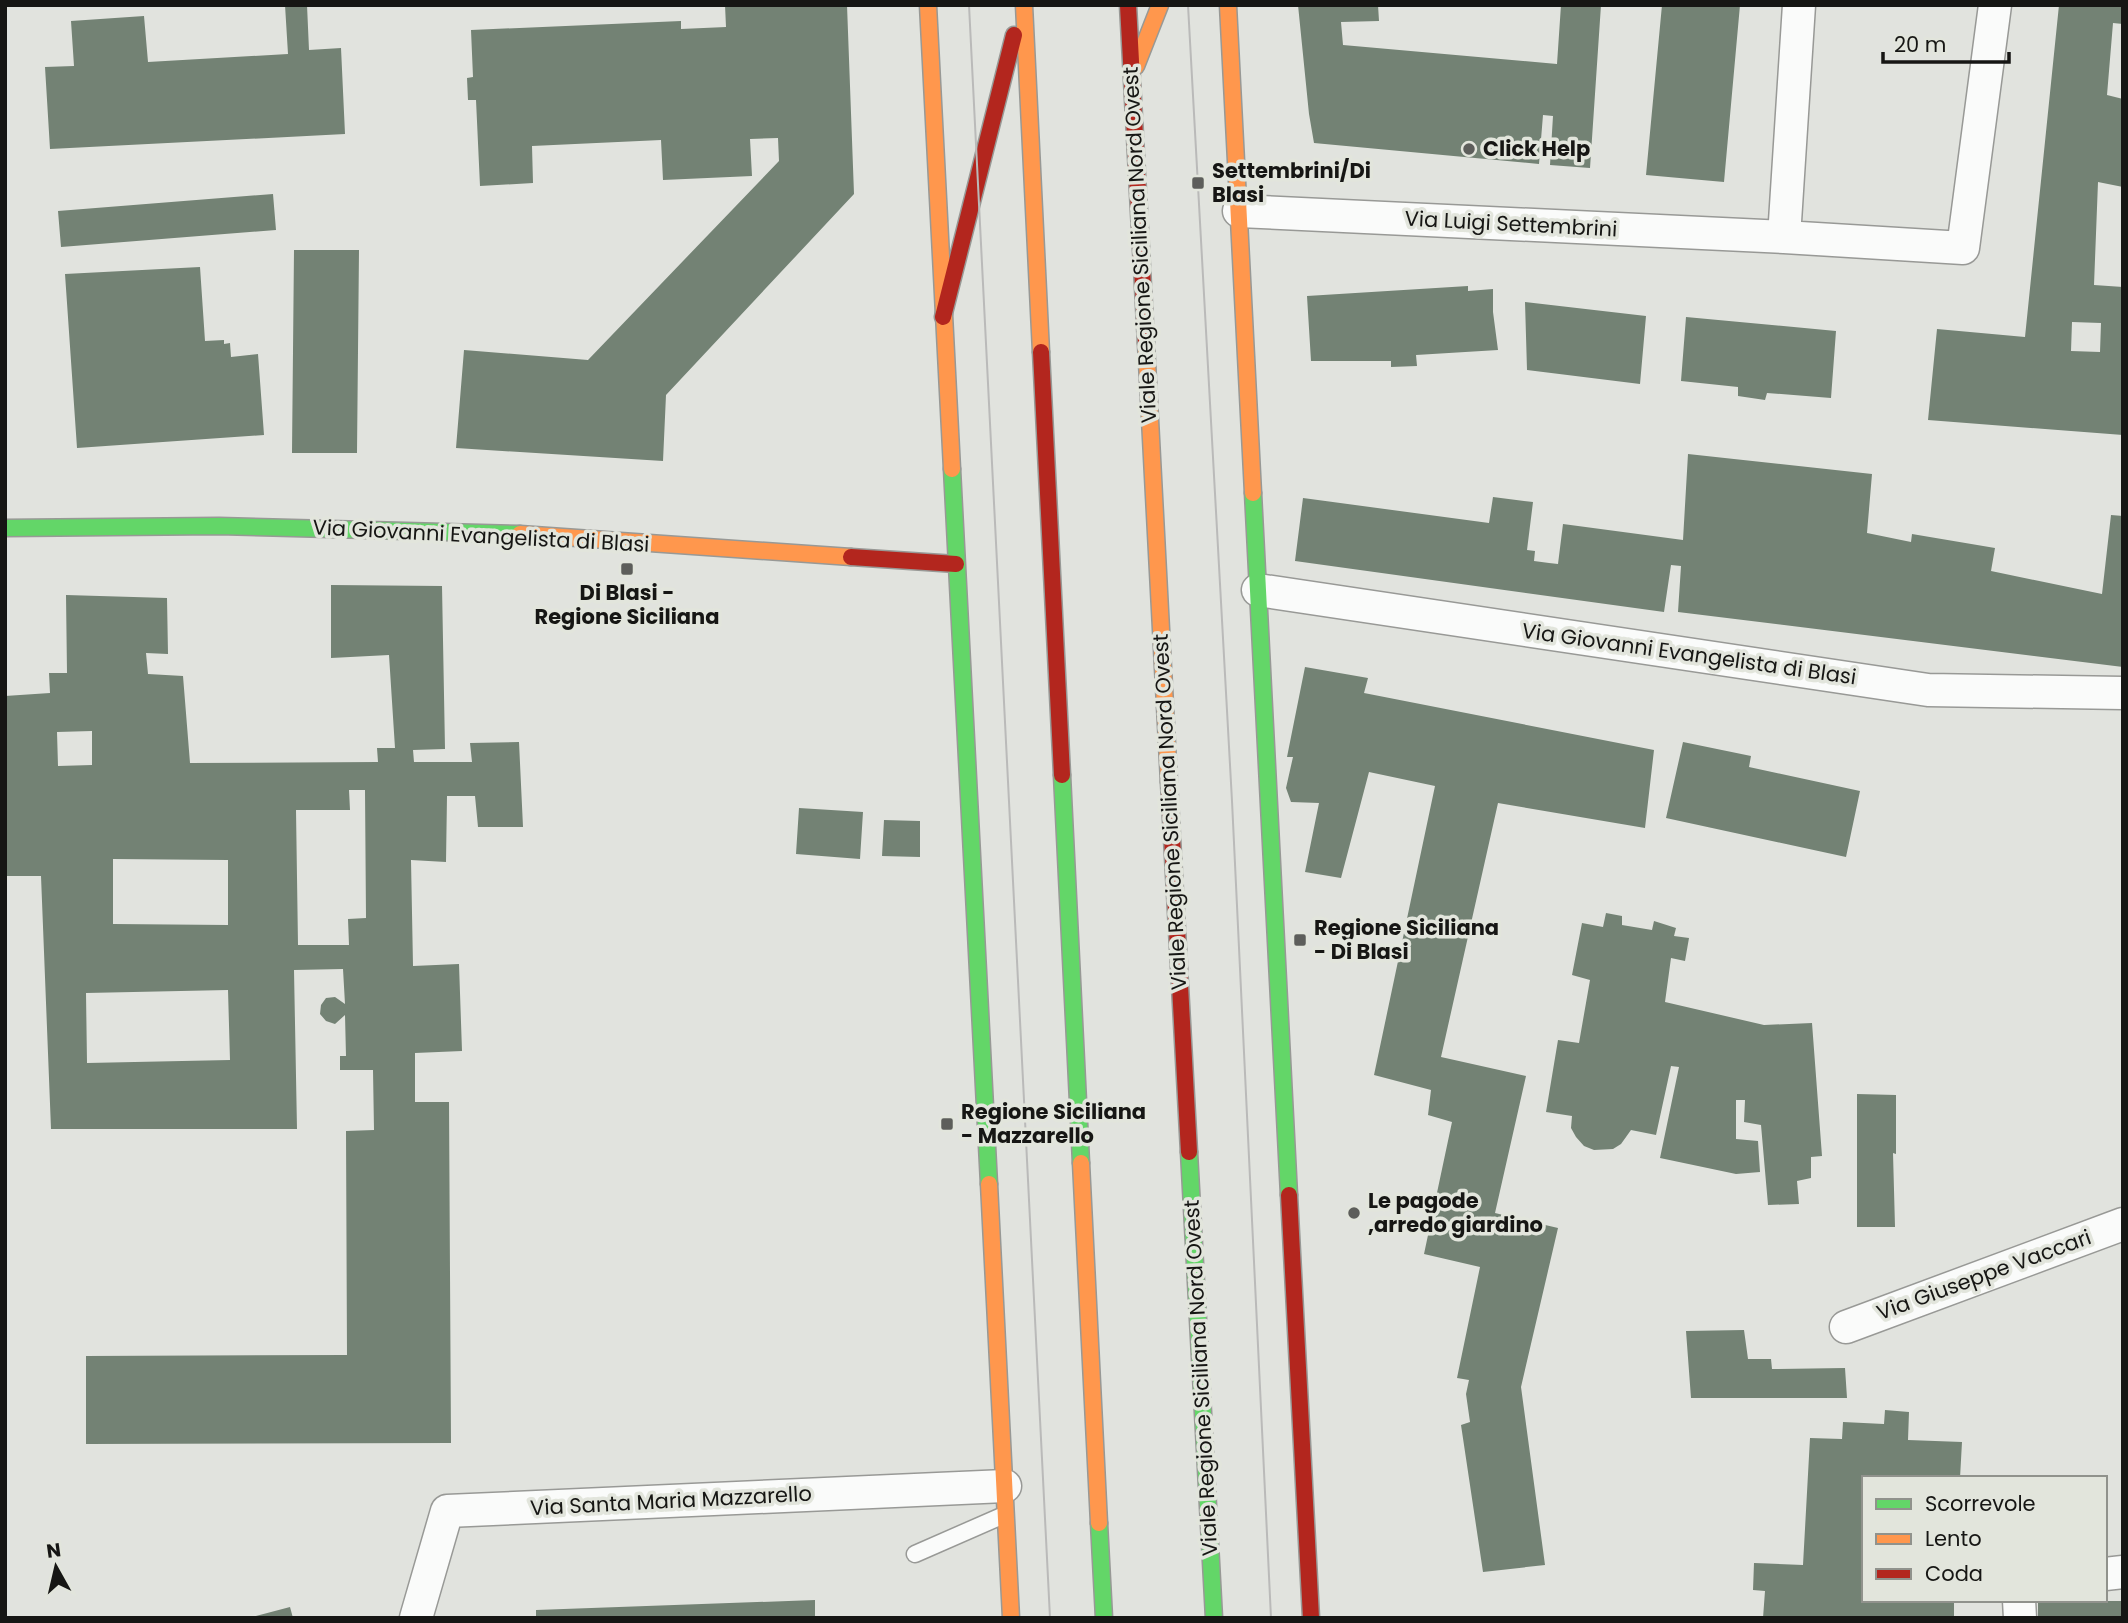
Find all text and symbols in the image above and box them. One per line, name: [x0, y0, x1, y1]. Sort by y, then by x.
scale bar: [1883, 21, 2009, 65]
text: 20 m: [1894, 30, 1947, 59]
street label: Viale Regione Siciliana Nord Ovest: [1116, 66, 1163, 424]
place label: Click Help: [1483, 134, 1590, 163]
marker: Click Help: [1461, 141, 1477, 157]
place label: Settembrini/Di Blasi: [1212, 156, 1371, 209]
marker: Settembrini/Di Blasi: [1190, 175, 1206, 191]
street label: Via Luigi Settembrini: [1404, 203, 1618, 244]
street label: Via Giovanni Evangelista di Blasi: [312, 512, 650, 559]
marker: Di Blasi - Regione Siciliana: [619, 561, 635, 577]
place label: Di Blasi - Regione Siciliana: [534, 578, 720, 631]
street label: Via Giovanni Evangelista di Blasi: [1520, 616, 1858, 691]
street label: Viale Regione Siciliana Nord Ovest: [1146, 633, 1193, 991]
place label: Regione Siciliana - Di Blasi: [1314, 913, 1499, 966]
marker: Regione Siciliana - Di Blasi: [1292, 932, 1308, 948]
place label: Regione Siciliana - Mazzarello: [961, 1097, 1146, 1150]
marker: Regione Siciliana - Mazzarello: [939, 1116, 955, 1132]
place label: Le pagode ,arredo giardino: [1368, 1186, 1543, 1239]
street label: Viale Regione Siciliana Nord Ovest: [1177, 1199, 1224, 1557]
marker: Le pagode ,arredo giardino: [1346, 1205, 1362, 1221]
street label: Via Giuseppe Vaccari: [1873, 1222, 2095, 1327]
legend: [1862, 1476, 2107, 1602]
street label: Via Santa Maria Mazzarello: [529, 1479, 812, 1522]
text: Scorrevole: [1925, 1489, 2036, 1518]
text: Lento: [1925, 1524, 1982, 1553]
north arrow: [21, 1532, 91, 1602]
text: N: [45, 1536, 63, 1565]
text: Coda: [1925, 1559, 1983, 1588]

